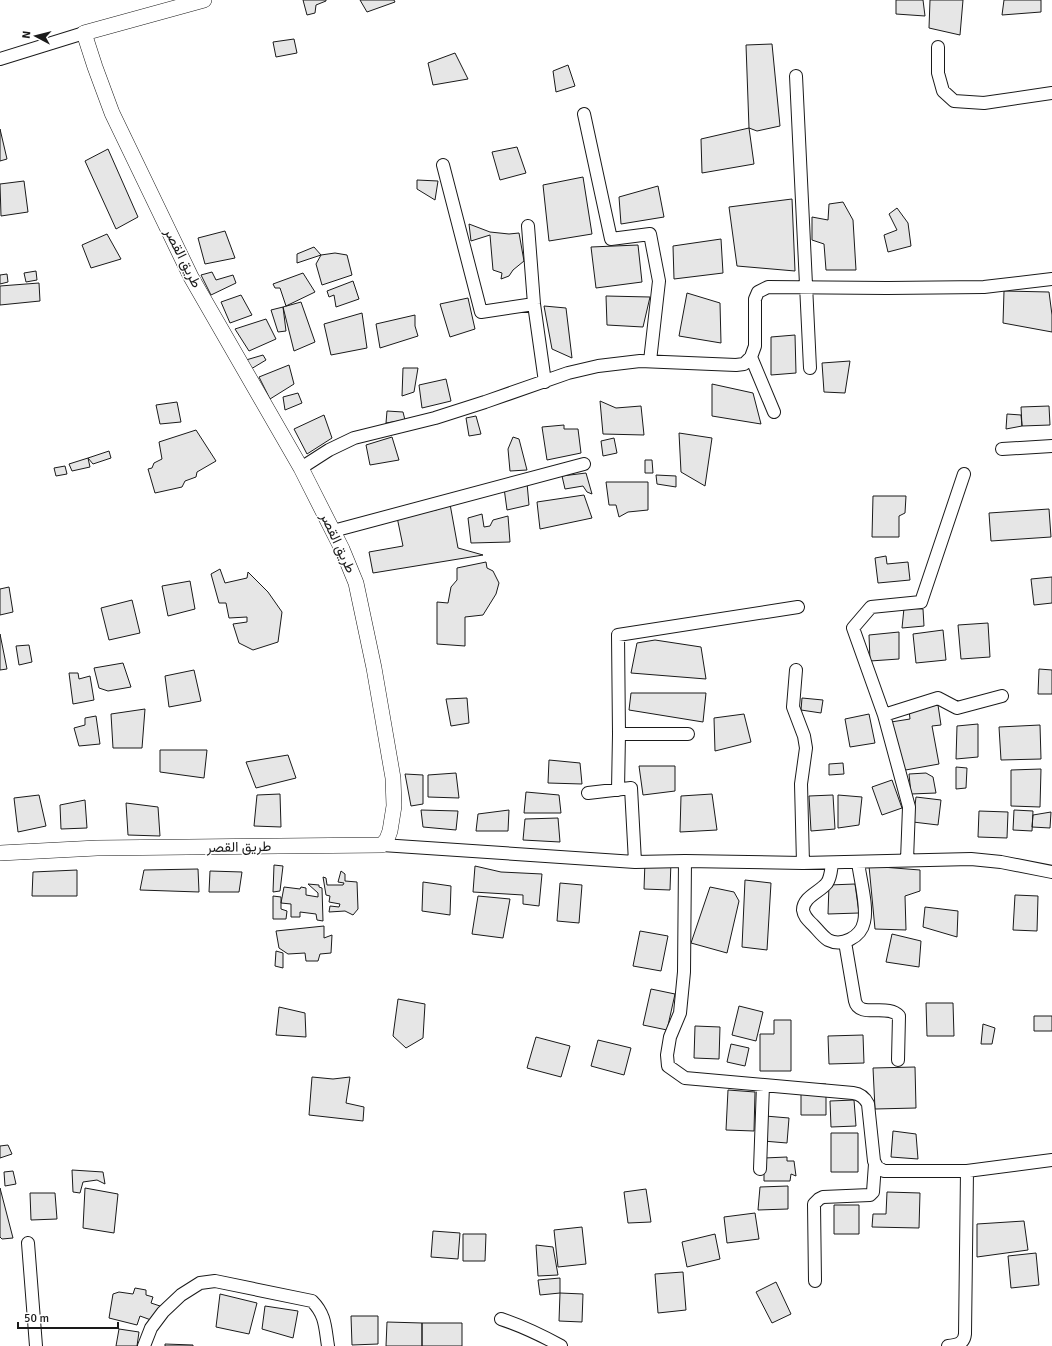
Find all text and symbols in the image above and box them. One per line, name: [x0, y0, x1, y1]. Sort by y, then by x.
north arrow: [16, 16, 56, 56]
text: N: [20, 30, 33, 39]
street label: طريق القصر: [160, 225, 205, 291]
street label: طريق القصر: [316, 509, 359, 576]
street label: طريق القصر: [206, 838, 271, 856]
scale bar: [18, 1304, 118, 1330]
text: 50 m: [24, 1311, 49, 1326]

